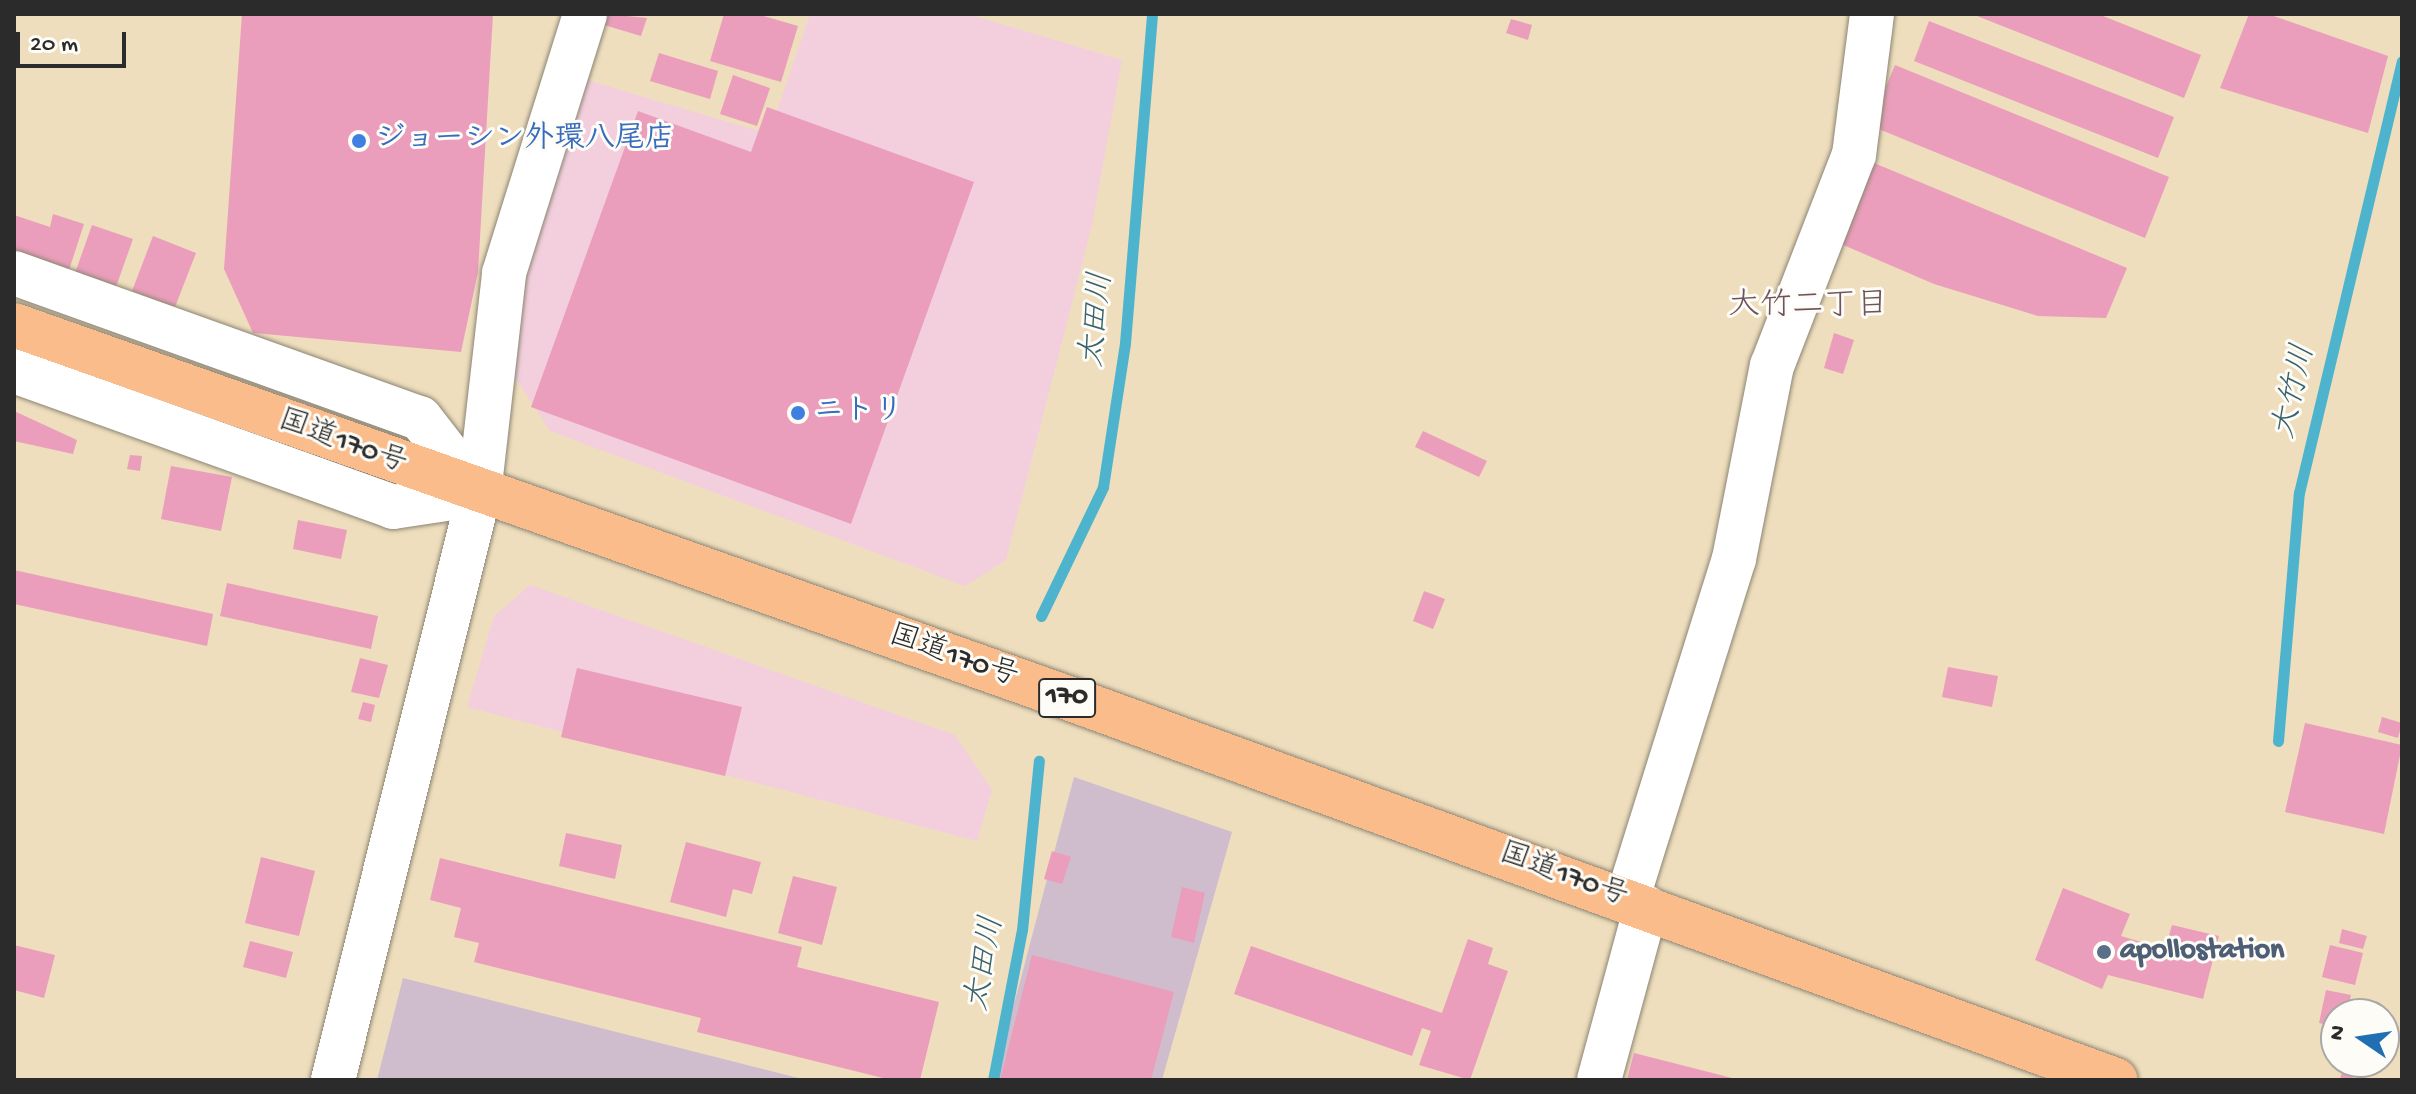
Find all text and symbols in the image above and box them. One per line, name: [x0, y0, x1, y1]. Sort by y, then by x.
scale bar: [20, 16, 130, 66]
text: 20 m: [30, 31, 78, 60]
place label: ジョーシン外環八尾店: [375, 123, 674, 159]
marker: ジョーシン外環八尾店: [350, 132, 368, 150]
water label: 太田川: [1075, 270, 1123, 370]
district label: 大竹二丁目: [1728, 288, 1888, 326]
water label: 大竹川: [2266, 341, 2326, 443]
place label: ニトリ: [814, 395, 904, 431]
street label: 国道170号: [273, 404, 411, 484]
marker: ニトリ: [789, 404, 807, 422]
street label: 国道170号: [883, 619, 1023, 697]
road number: 170: [1037, 674, 1097, 722]
street label: 国道170号: [1494, 837, 1632, 917]
water label: 太田川: [960, 913, 1014, 1015]
place label: apollostation: [2120, 934, 2284, 970]
marker: apollostation: [2095, 943, 2113, 961]
north arrow: [2320, 998, 2400, 1078]
text: N: [2324, 1023, 2353, 1043]

